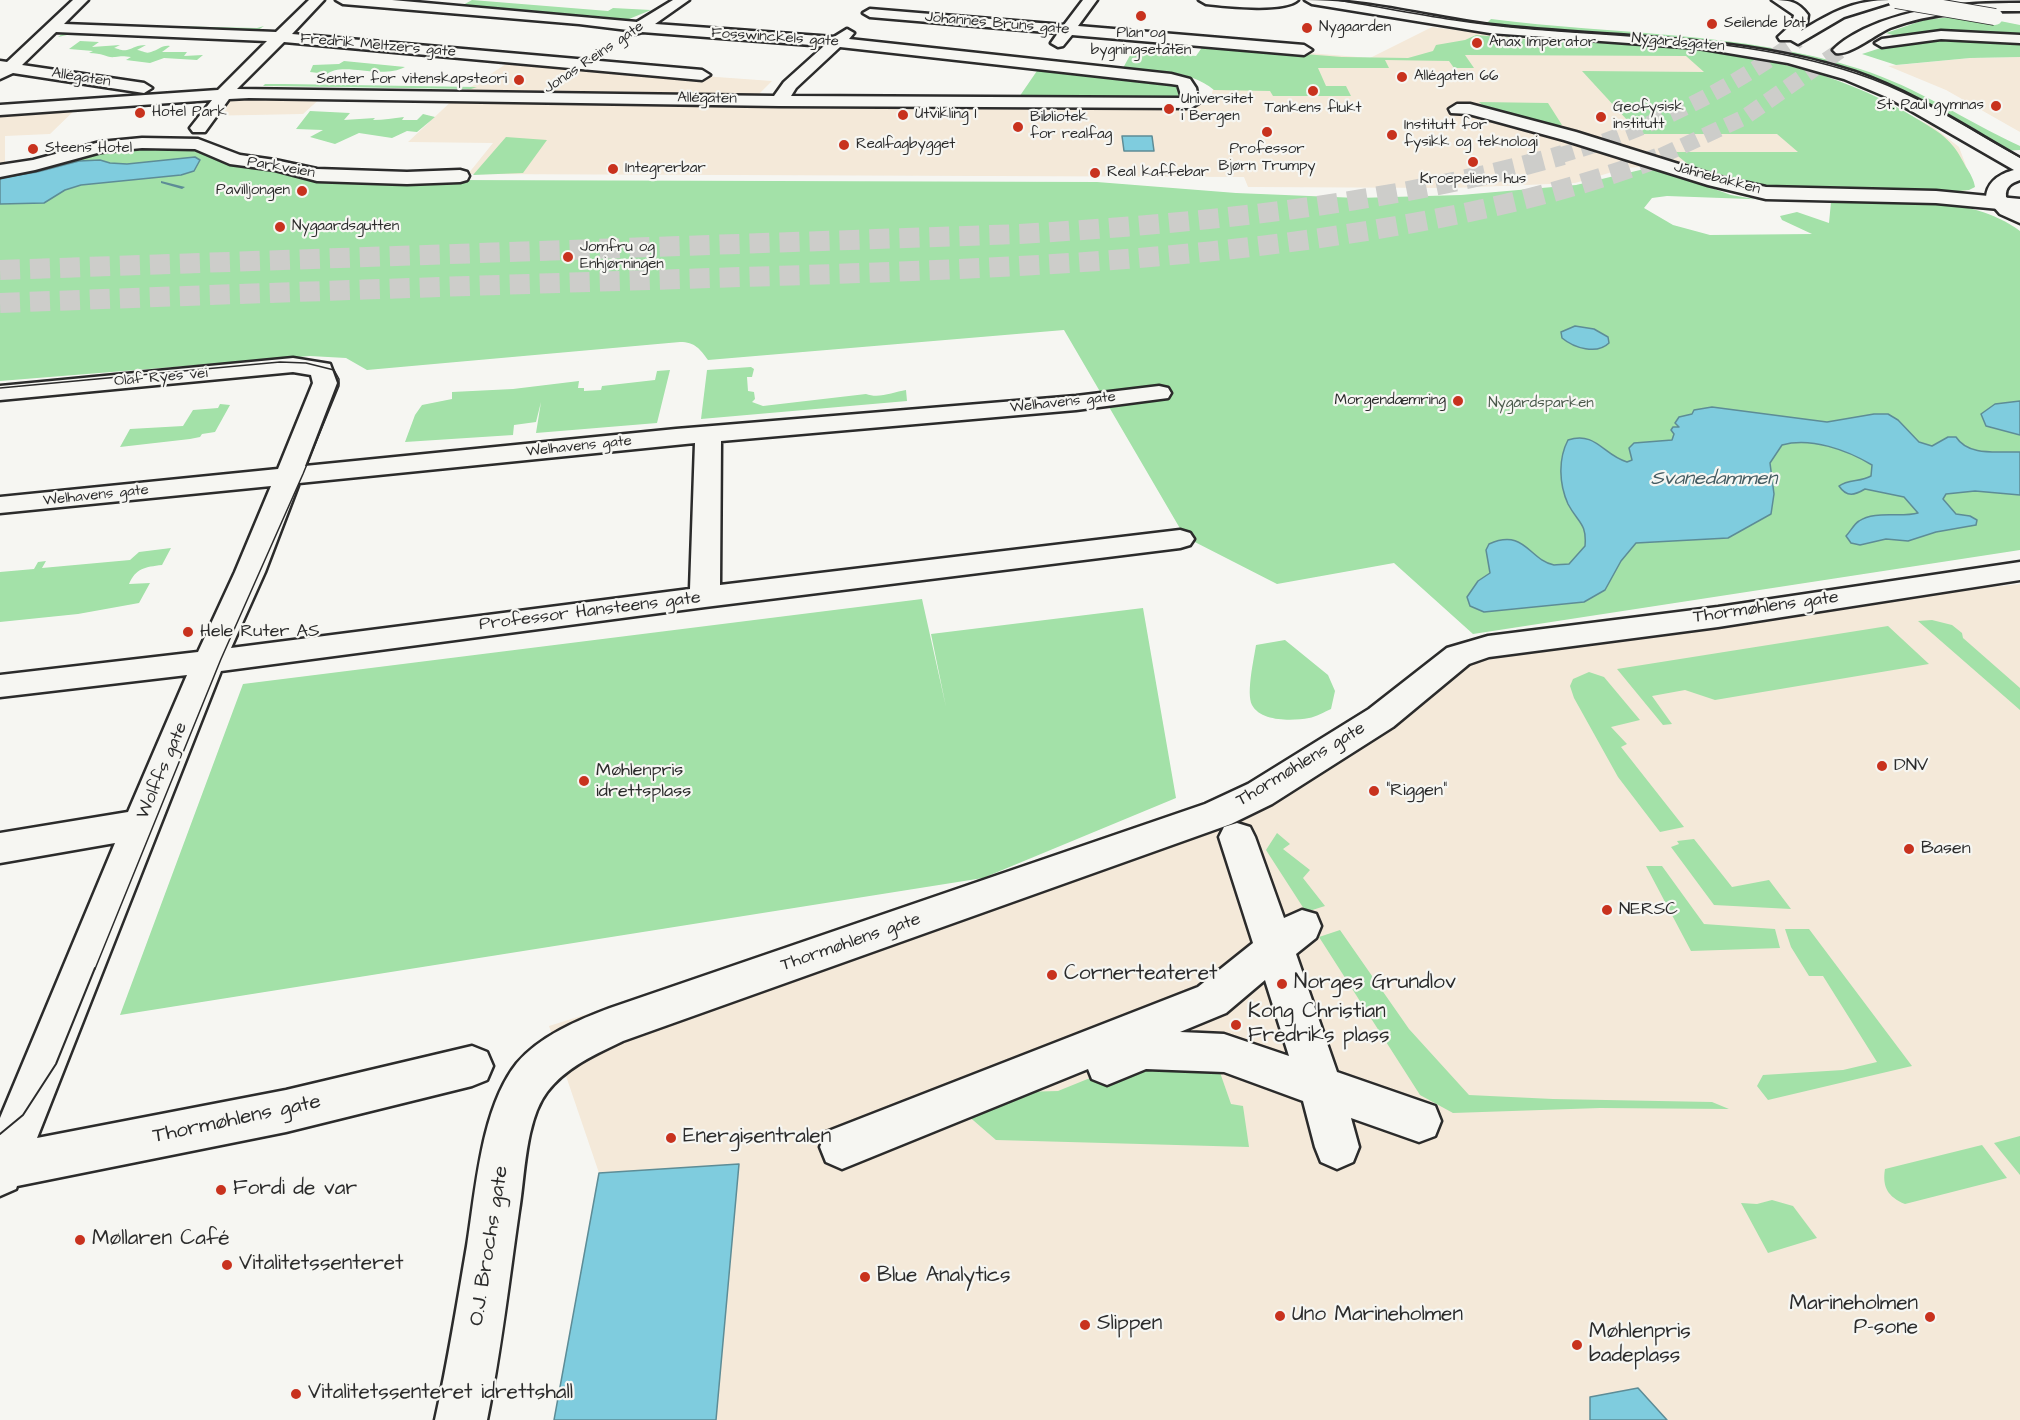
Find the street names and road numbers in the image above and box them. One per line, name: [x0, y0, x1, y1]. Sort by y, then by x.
street label: Johannes Bruns gate: [924, 9, 1070, 39]
street label: Jonas Reins gate: [541, 18, 647, 98]
street label: Fosswinckels gate: [711, 25, 839, 51]
street label: Fredrik Meltzers gate: [299, 30, 457, 62]
street label: Nygårdsgaten: [1631, 30, 1725, 56]
street label: Allégaten: [50, 64, 112, 92]
street label: Allégaten: [677, 89, 737, 109]
street label: Parkveien: [246, 153, 316, 183]
street label: Jahnebakken: [1672, 159, 1762, 199]
street label: Olaf Ryes vei: [114, 365, 208, 391]
street label: Welhavens gate: [1009, 389, 1117, 417]
street label: Welhavens gate: [525, 433, 633, 461]
street label: Welhavens gate: [42, 482, 150, 510]
street label: Thormøhlens gate: [1692, 587, 1840, 629]
street label: Professor Hansteens gate: [478, 588, 702, 636]
street label: Thormøhlens gate: [1233, 718, 1369, 812]
street label: Wolffs gate: [133, 719, 193, 823]
street label: Thormøhlens gate: [778, 909, 924, 977]
street label: Thormøhlens gate: [151, 1090, 323, 1150]
street label: O.J. Brochs gate: [465, 1164, 515, 1328]

